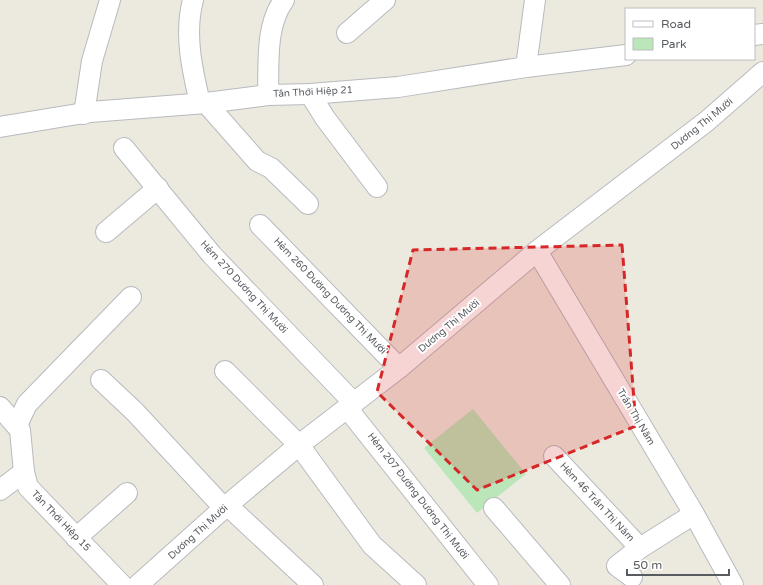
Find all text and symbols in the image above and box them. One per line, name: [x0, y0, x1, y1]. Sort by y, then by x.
legend: [625, 8, 755, 60]
text: Road: [661, 17, 691, 31]
text: Park: [661, 37, 687, 51]
street label: Tân Thới Hiệp 21: [273, 84, 353, 100]
street label: Dương Thị Mười: [669, 95, 735, 153]
street label: Hẻm 260 Đường Dương Thị Mười: [271, 235, 389, 357]
street label: Hẻm 270 Dương Thị Mười: [198, 238, 290, 336]
street label: Dương Thị Mười: [416, 297, 482, 355]
street label: Trần Thị Năm: [614, 387, 658, 447]
street label: Hẻm 207 Đường Dương Thị Mười: [365, 430, 471, 562]
street label: Hẻm 46 Trần Thị Năm: [557, 460, 637, 544]
street label: Tân Thới Hiệp 15: [29, 488, 93, 554]
street label: Dương Thị Mười: [166, 502, 230, 562]
scale bar: [627, 551, 729, 577]
text: 50 m: [633, 558, 662, 572]

